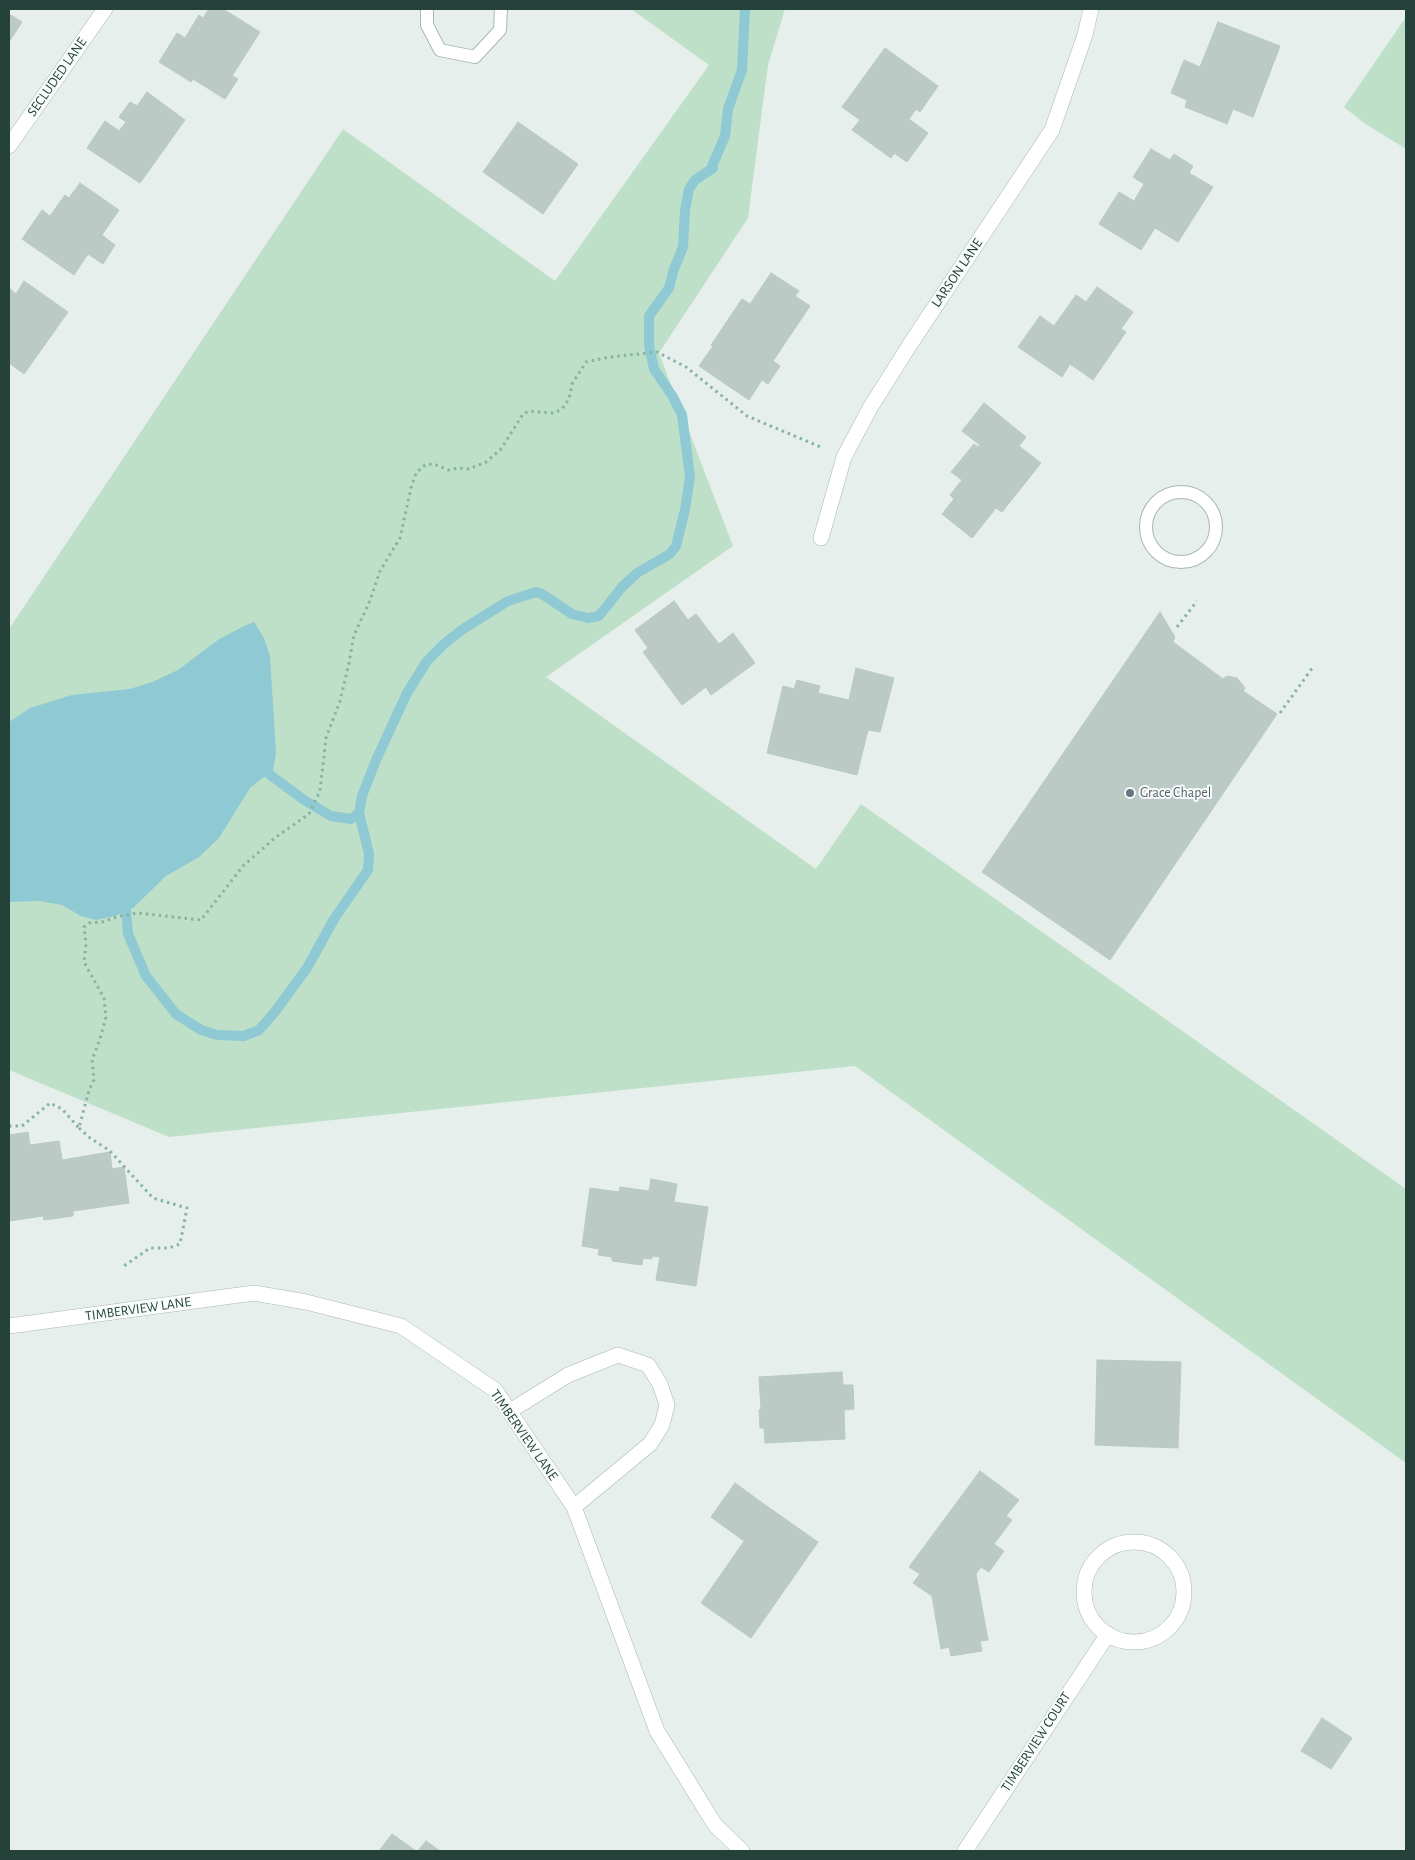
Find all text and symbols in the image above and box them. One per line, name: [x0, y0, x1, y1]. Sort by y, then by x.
street label: SECLUDED LANE: [24, 34, 90, 120]
street label: LARSON LANE: [928, 235, 986, 311]
place label: Grace Chapel: [1140, 785, 1211, 801]
marker: Grace Chapel: [1124, 787, 1136, 799]
street label: TIMBERVIEW LANE: [84, 1293, 192, 1325]
street label: TIMBERVIEW LANE: [486, 1386, 562, 1484]
street label: TIMBERVIEW COURT: [997, 1689, 1075, 1795]

